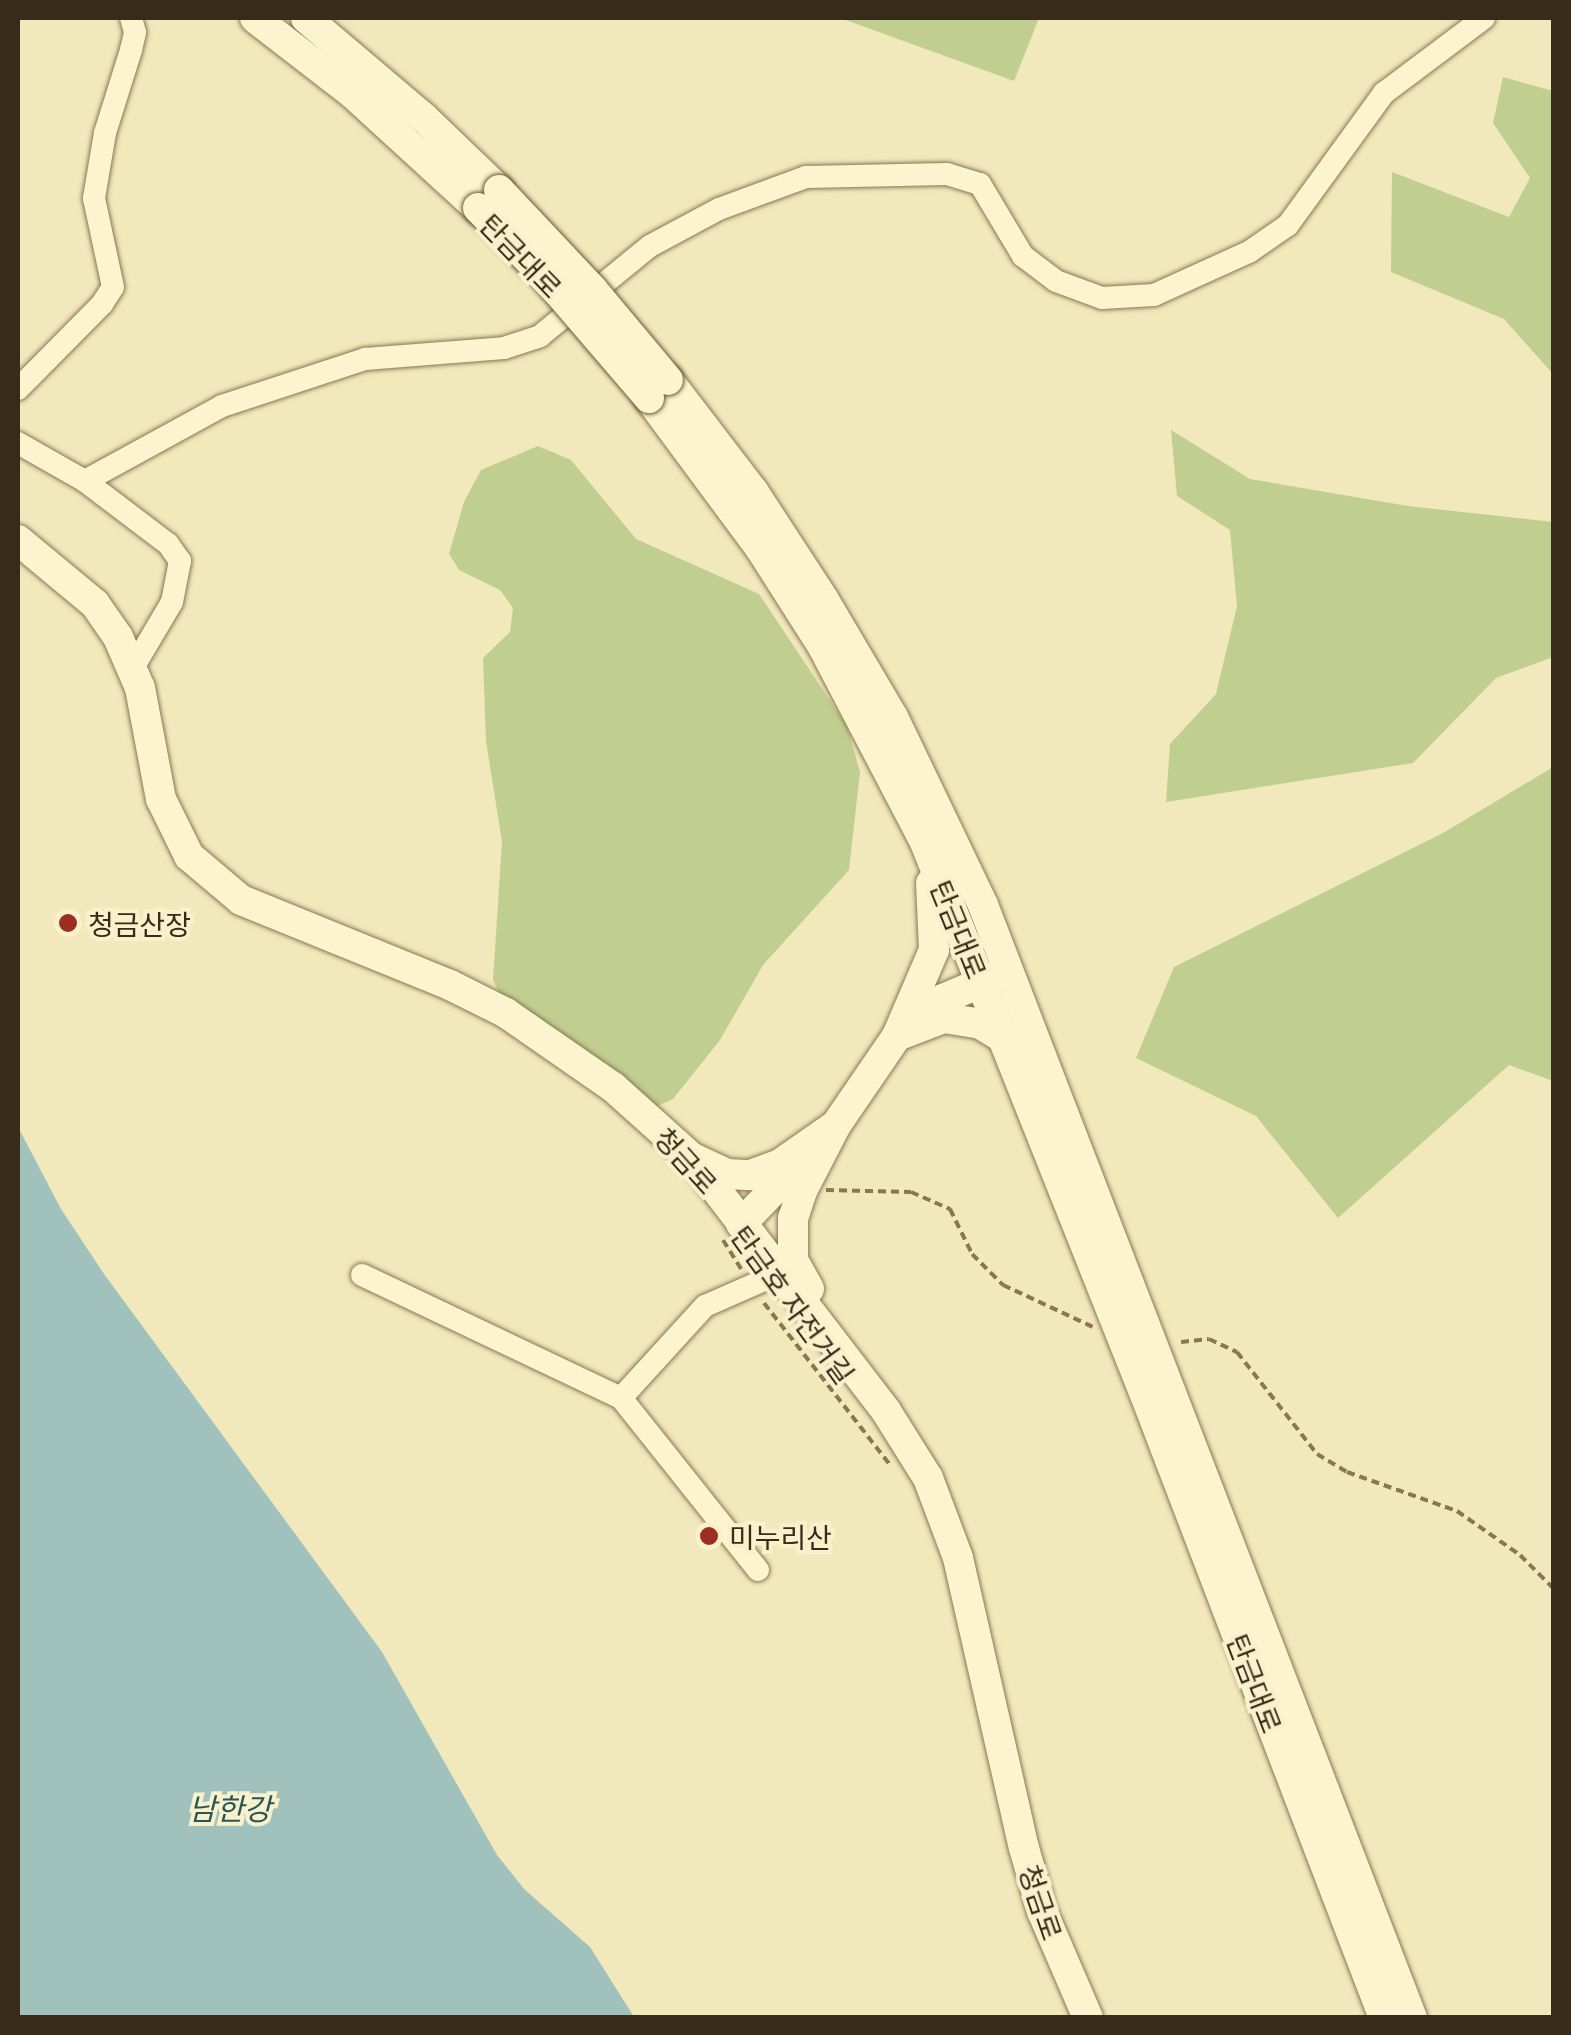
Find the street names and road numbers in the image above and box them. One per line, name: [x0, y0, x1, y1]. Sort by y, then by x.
street label: 탄금대로: [474, 206, 570, 304]
street label: 탄금대로: [925, 875, 995, 983]
street label: 청금로: [649, 1120, 725, 1200]
street label: 탄금호 자전거길: [726, 1219, 862, 1389]
street label: 탄금대로: [1222, 1629, 1290, 1737]
street label: 청금로: [1014, 1860, 1070, 1944]

